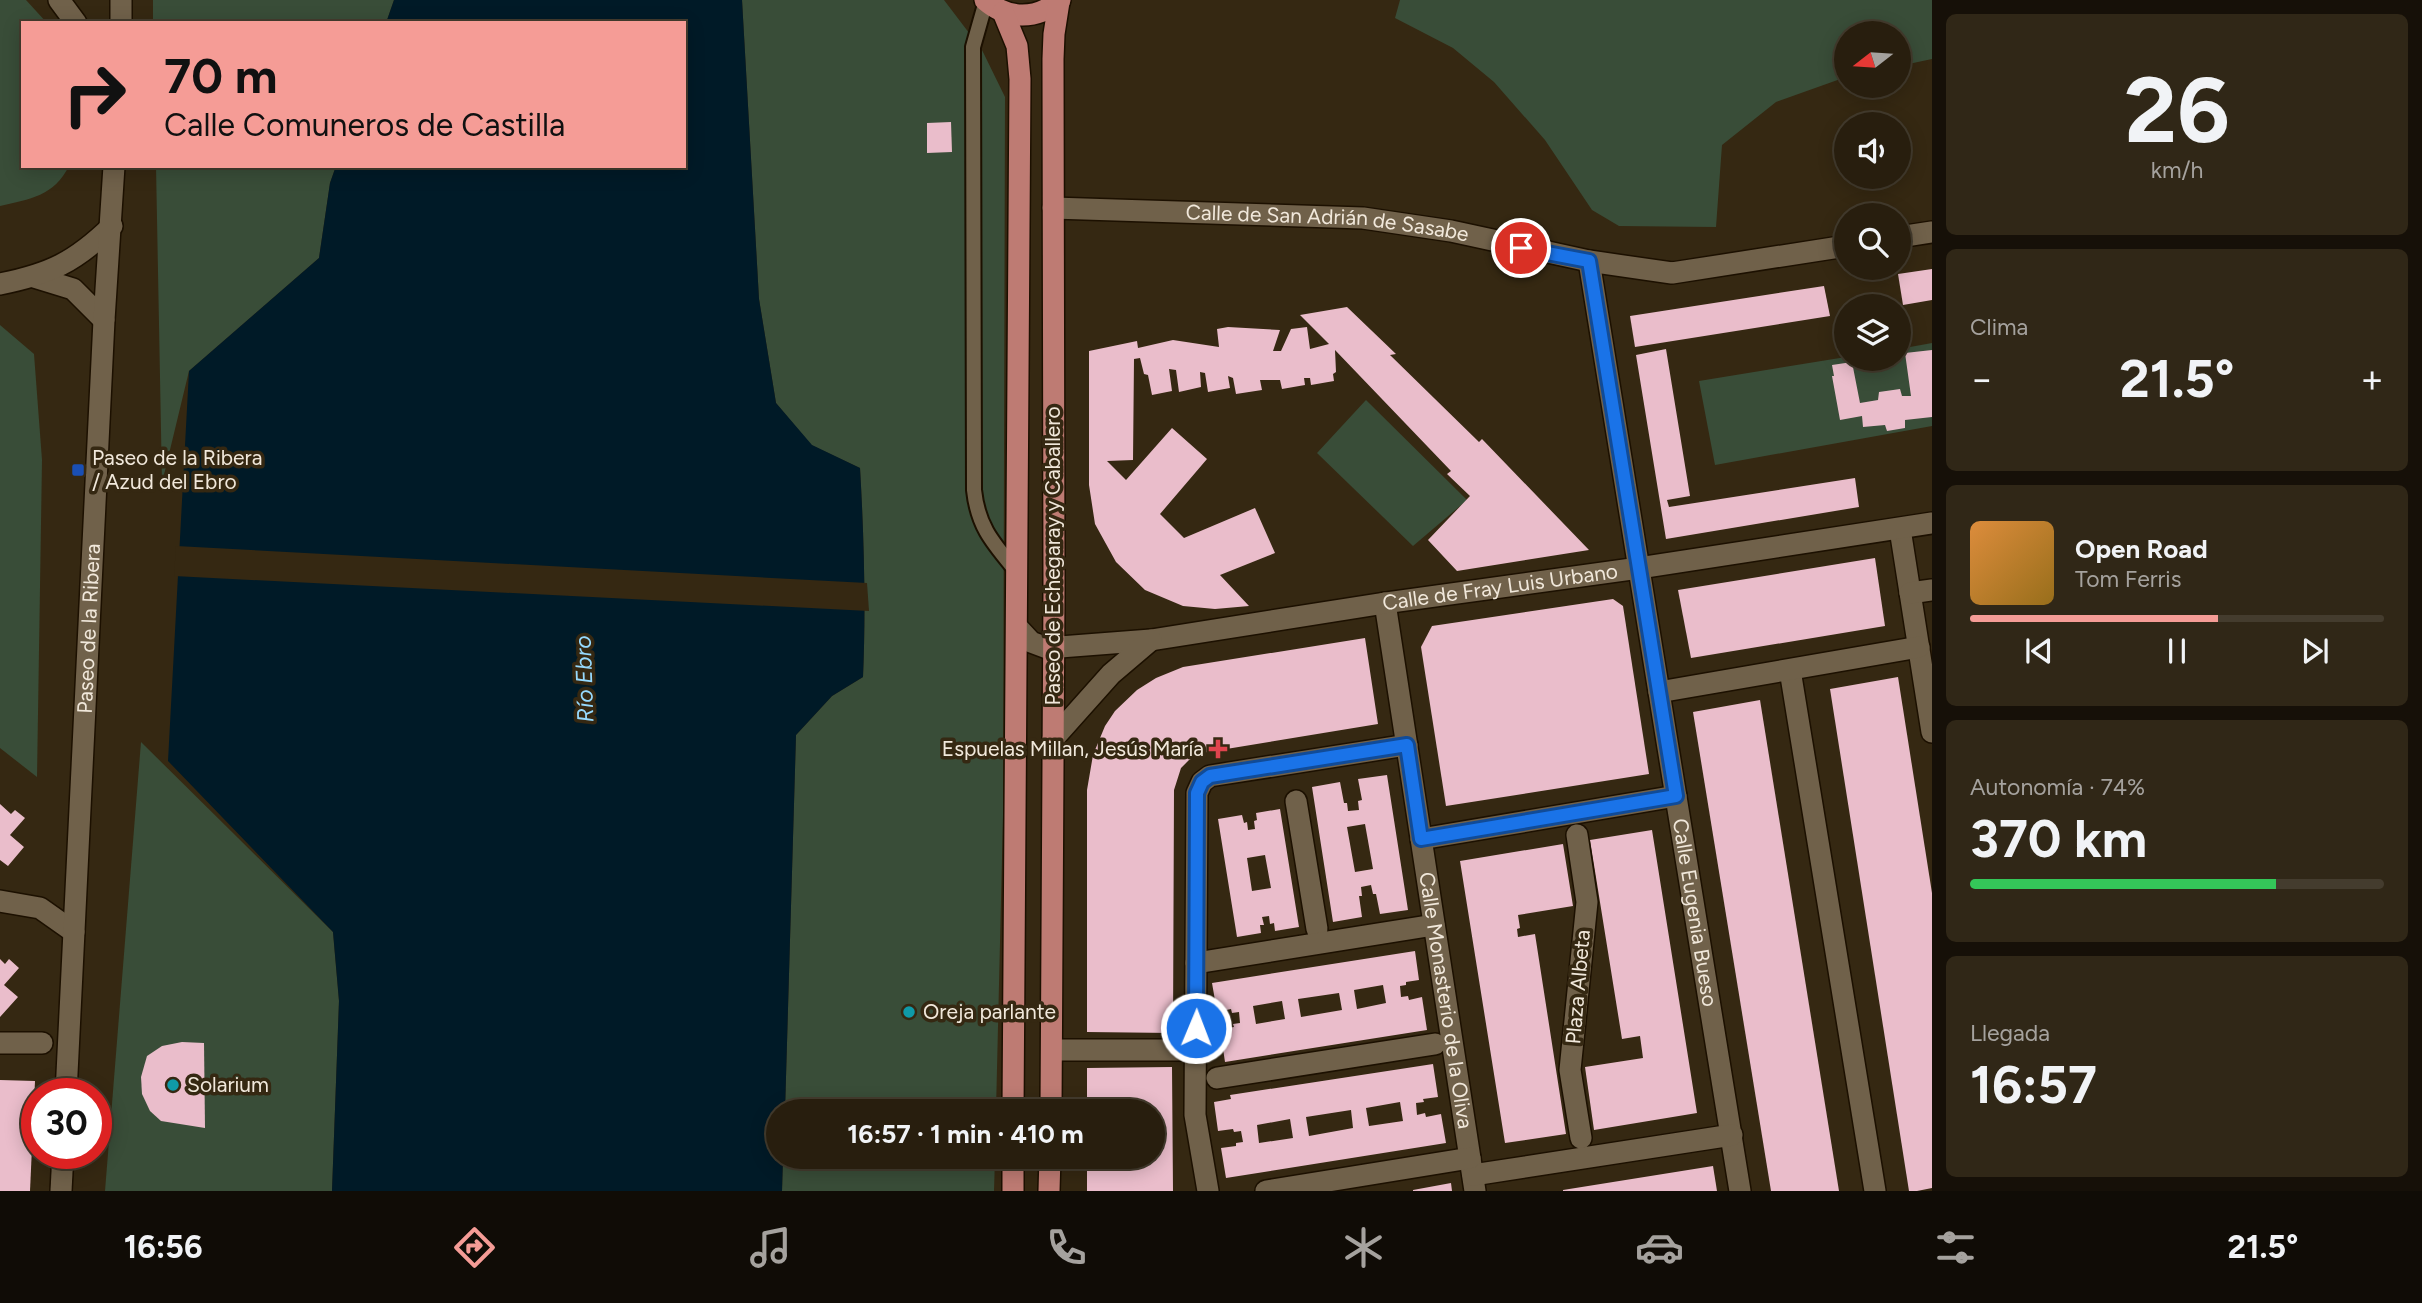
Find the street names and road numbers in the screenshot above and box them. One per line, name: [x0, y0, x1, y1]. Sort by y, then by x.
street label: Calle de San Adrián de Sasabe: [1185, 199, 1471, 247]
street label: Paseo de Echegaray y Caballero: [1040, 406, 1065, 706]
street label: Paseo de la Ribera: [72, 543, 105, 714]
street label: Calle de Fray Luis Urbano: [1381, 558, 1619, 615]
street label: Calle Eugenia Bueso: [1668, 816, 1723, 1008]
street label: Calle Monasterio de la Oliva: [1414, 870, 1478, 1130]
street label: Plaza Albeta: [1560, 929, 1595, 1045]

